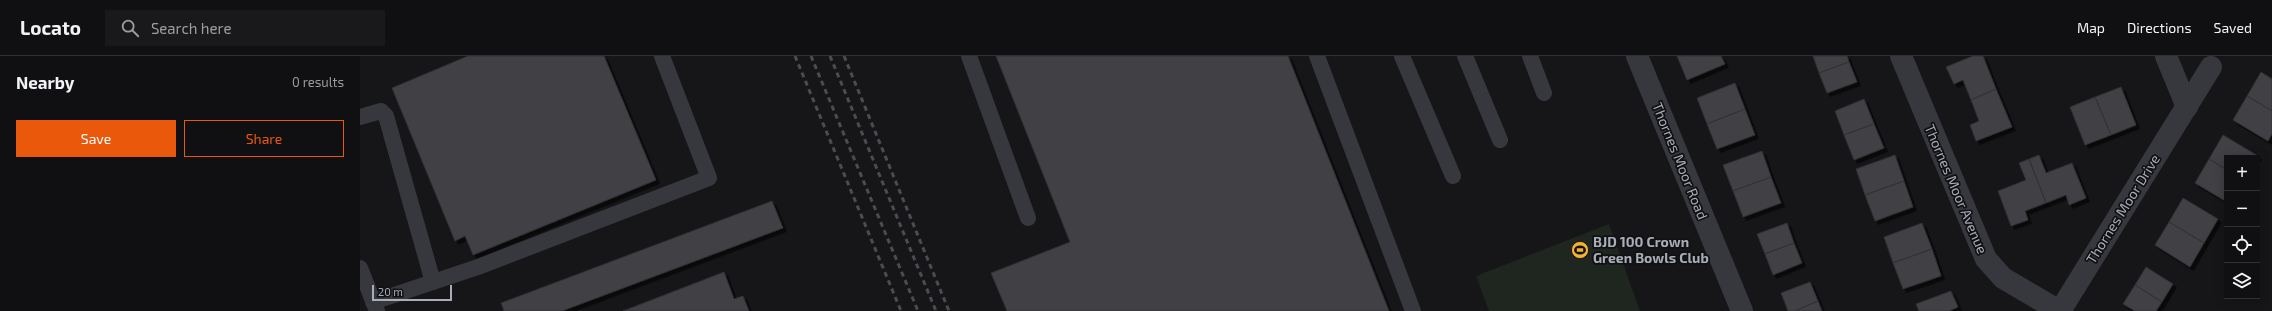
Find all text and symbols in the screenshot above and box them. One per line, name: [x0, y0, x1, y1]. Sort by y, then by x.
search box: [105, 10, 385, 46]
text: Locato: [20, 16, 81, 39]
icon: search: [119, 17, 141, 39]
text: Search here: [151, 19, 231, 37]
text: Map: [2077, 19, 2105, 36]
text: Directions: [2127, 19, 2192, 36]
text: Saved: [2214, 19, 2252, 36]
text: Nearby: [16, 72, 74, 92]
text: 0 results: [292, 74, 344, 90]
street label: Thornes Moor Road: [1649, 100, 1712, 222]
button: Save: [16, 120, 176, 157]
button: Share: [184, 120, 344, 157]
street label: Thornes Moor Avenue: [1921, 122, 1991, 256]
street label: Thornes Moor Drive: [2082, 151, 2163, 266]
map controls: [2224, 155, 2260, 299]
button: +: [2224, 155, 2260, 191]
button: −: [2224, 191, 2260, 227]
button: locate: [2224, 227, 2260, 263]
place label: BJD 100 Crown Green Bowls Club: [1593, 233, 1709, 266]
sports icon: BJD 100 Crown Green Bowls Club: [1570, 240, 1590, 260]
button: layers: [2224, 263, 2260, 299]
scale bar: [372, 283, 452, 302]
text: 20 m: [378, 285, 403, 298]

